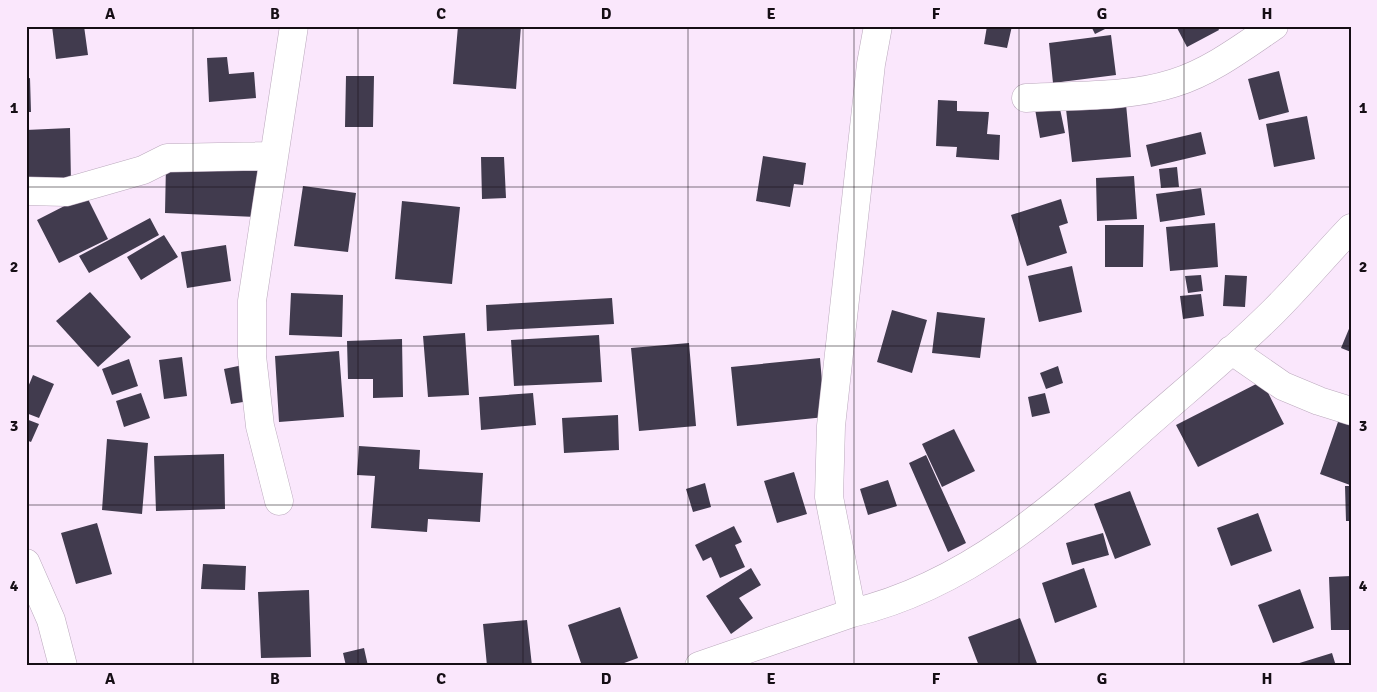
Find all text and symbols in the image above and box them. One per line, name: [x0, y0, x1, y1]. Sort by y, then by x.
text: A: [105, 4, 116, 24]
text: B: [270, 4, 280, 24]
text: C: [436, 4, 446, 24]
text: D: [601, 4, 612, 24]
text: E: [766, 4, 776, 24]
text: F: [932, 4, 941, 24]
text: G: [1097, 4, 1107, 24]
text: H: [1262, 4, 1272, 24]
text: 1: [10, 98, 19, 118]
text: 1: [1359, 98, 1368, 118]
text: 2: [10, 257, 18, 277]
text: 2: [1359, 257, 1367, 277]
text: 3: [10, 416, 18, 436]
text: 3: [1359, 416, 1367, 436]
text: 4: [10, 576, 19, 596]
text: 4: [1359, 576, 1368, 596]
text: A: [105, 669, 116, 689]
text: B: [270, 669, 280, 689]
text: C: [436, 669, 446, 689]
text: D: [601, 669, 612, 689]
text: E: [766, 669, 776, 689]
text: F: [932, 669, 941, 689]
text: G: [1097, 669, 1107, 689]
text: H: [1262, 669, 1272, 689]

